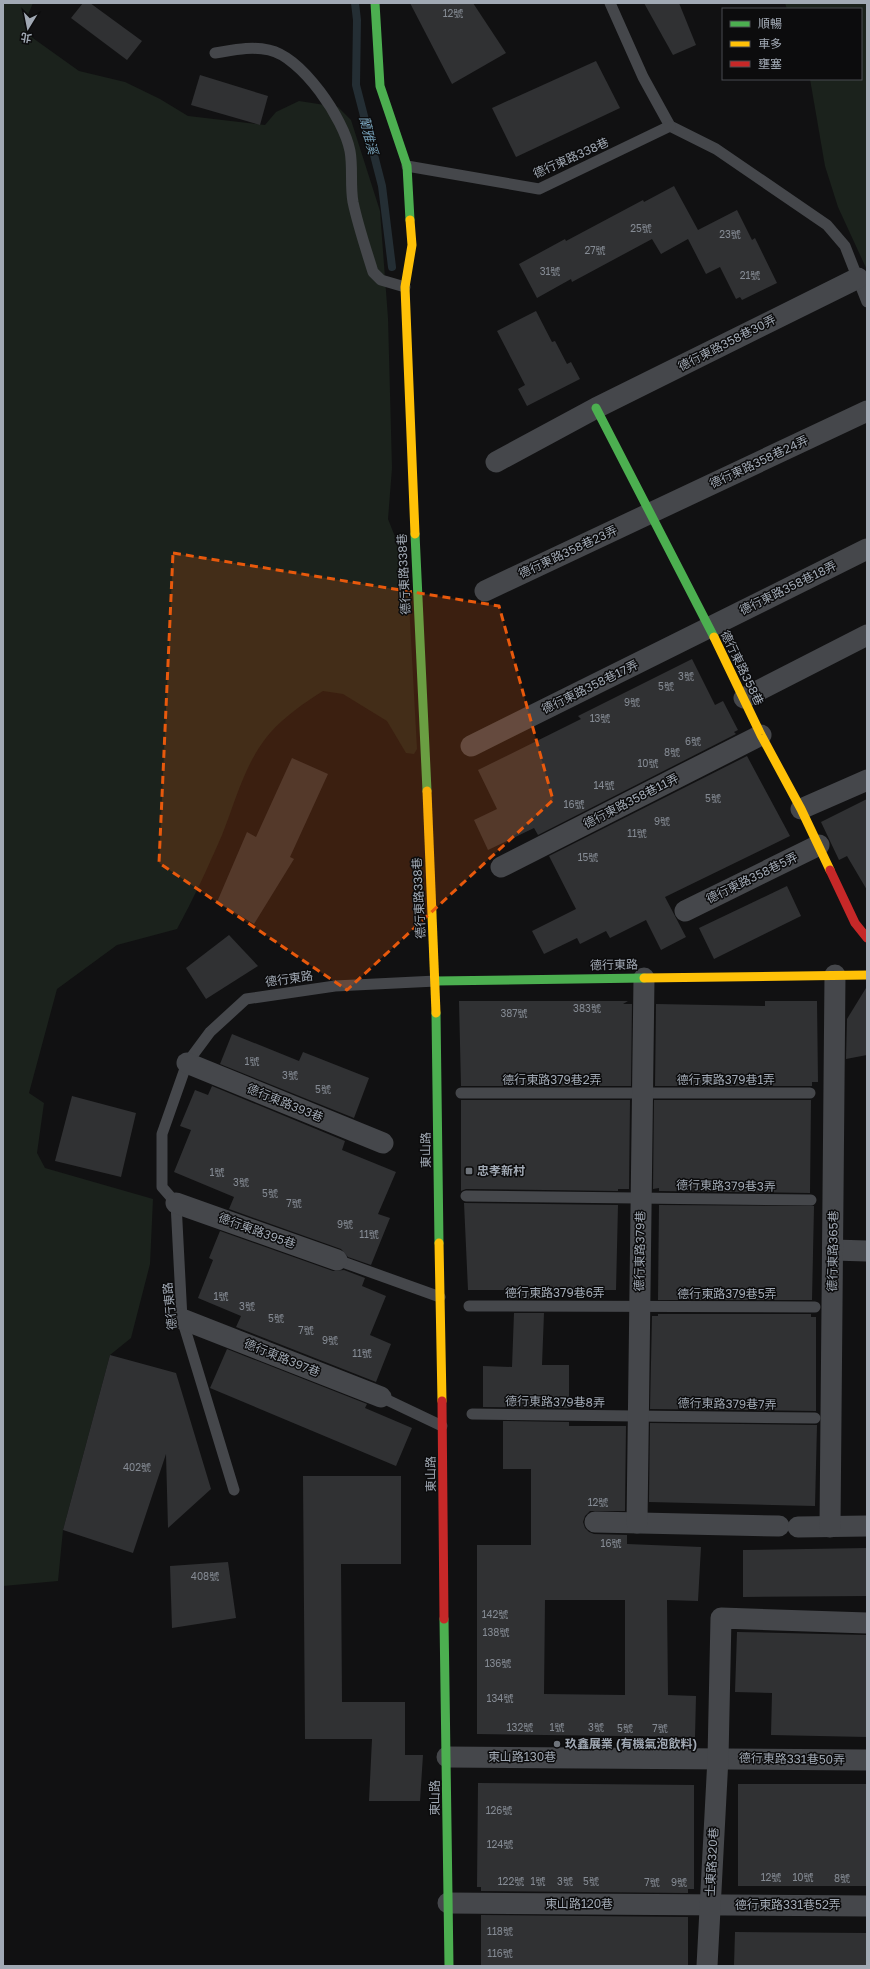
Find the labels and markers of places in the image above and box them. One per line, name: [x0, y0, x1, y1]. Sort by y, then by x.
place label: 忠孝新村: [477, 1163, 525, 1178]
marker: 忠孝新村: [464, 1166, 474, 1176]
place label: 玖鑫展業 (有機氣泡飲料): [565, 1736, 697, 1751]
marker: 玖鑫展業 (有機氣泡飲料): [552, 1739, 562, 1749]

